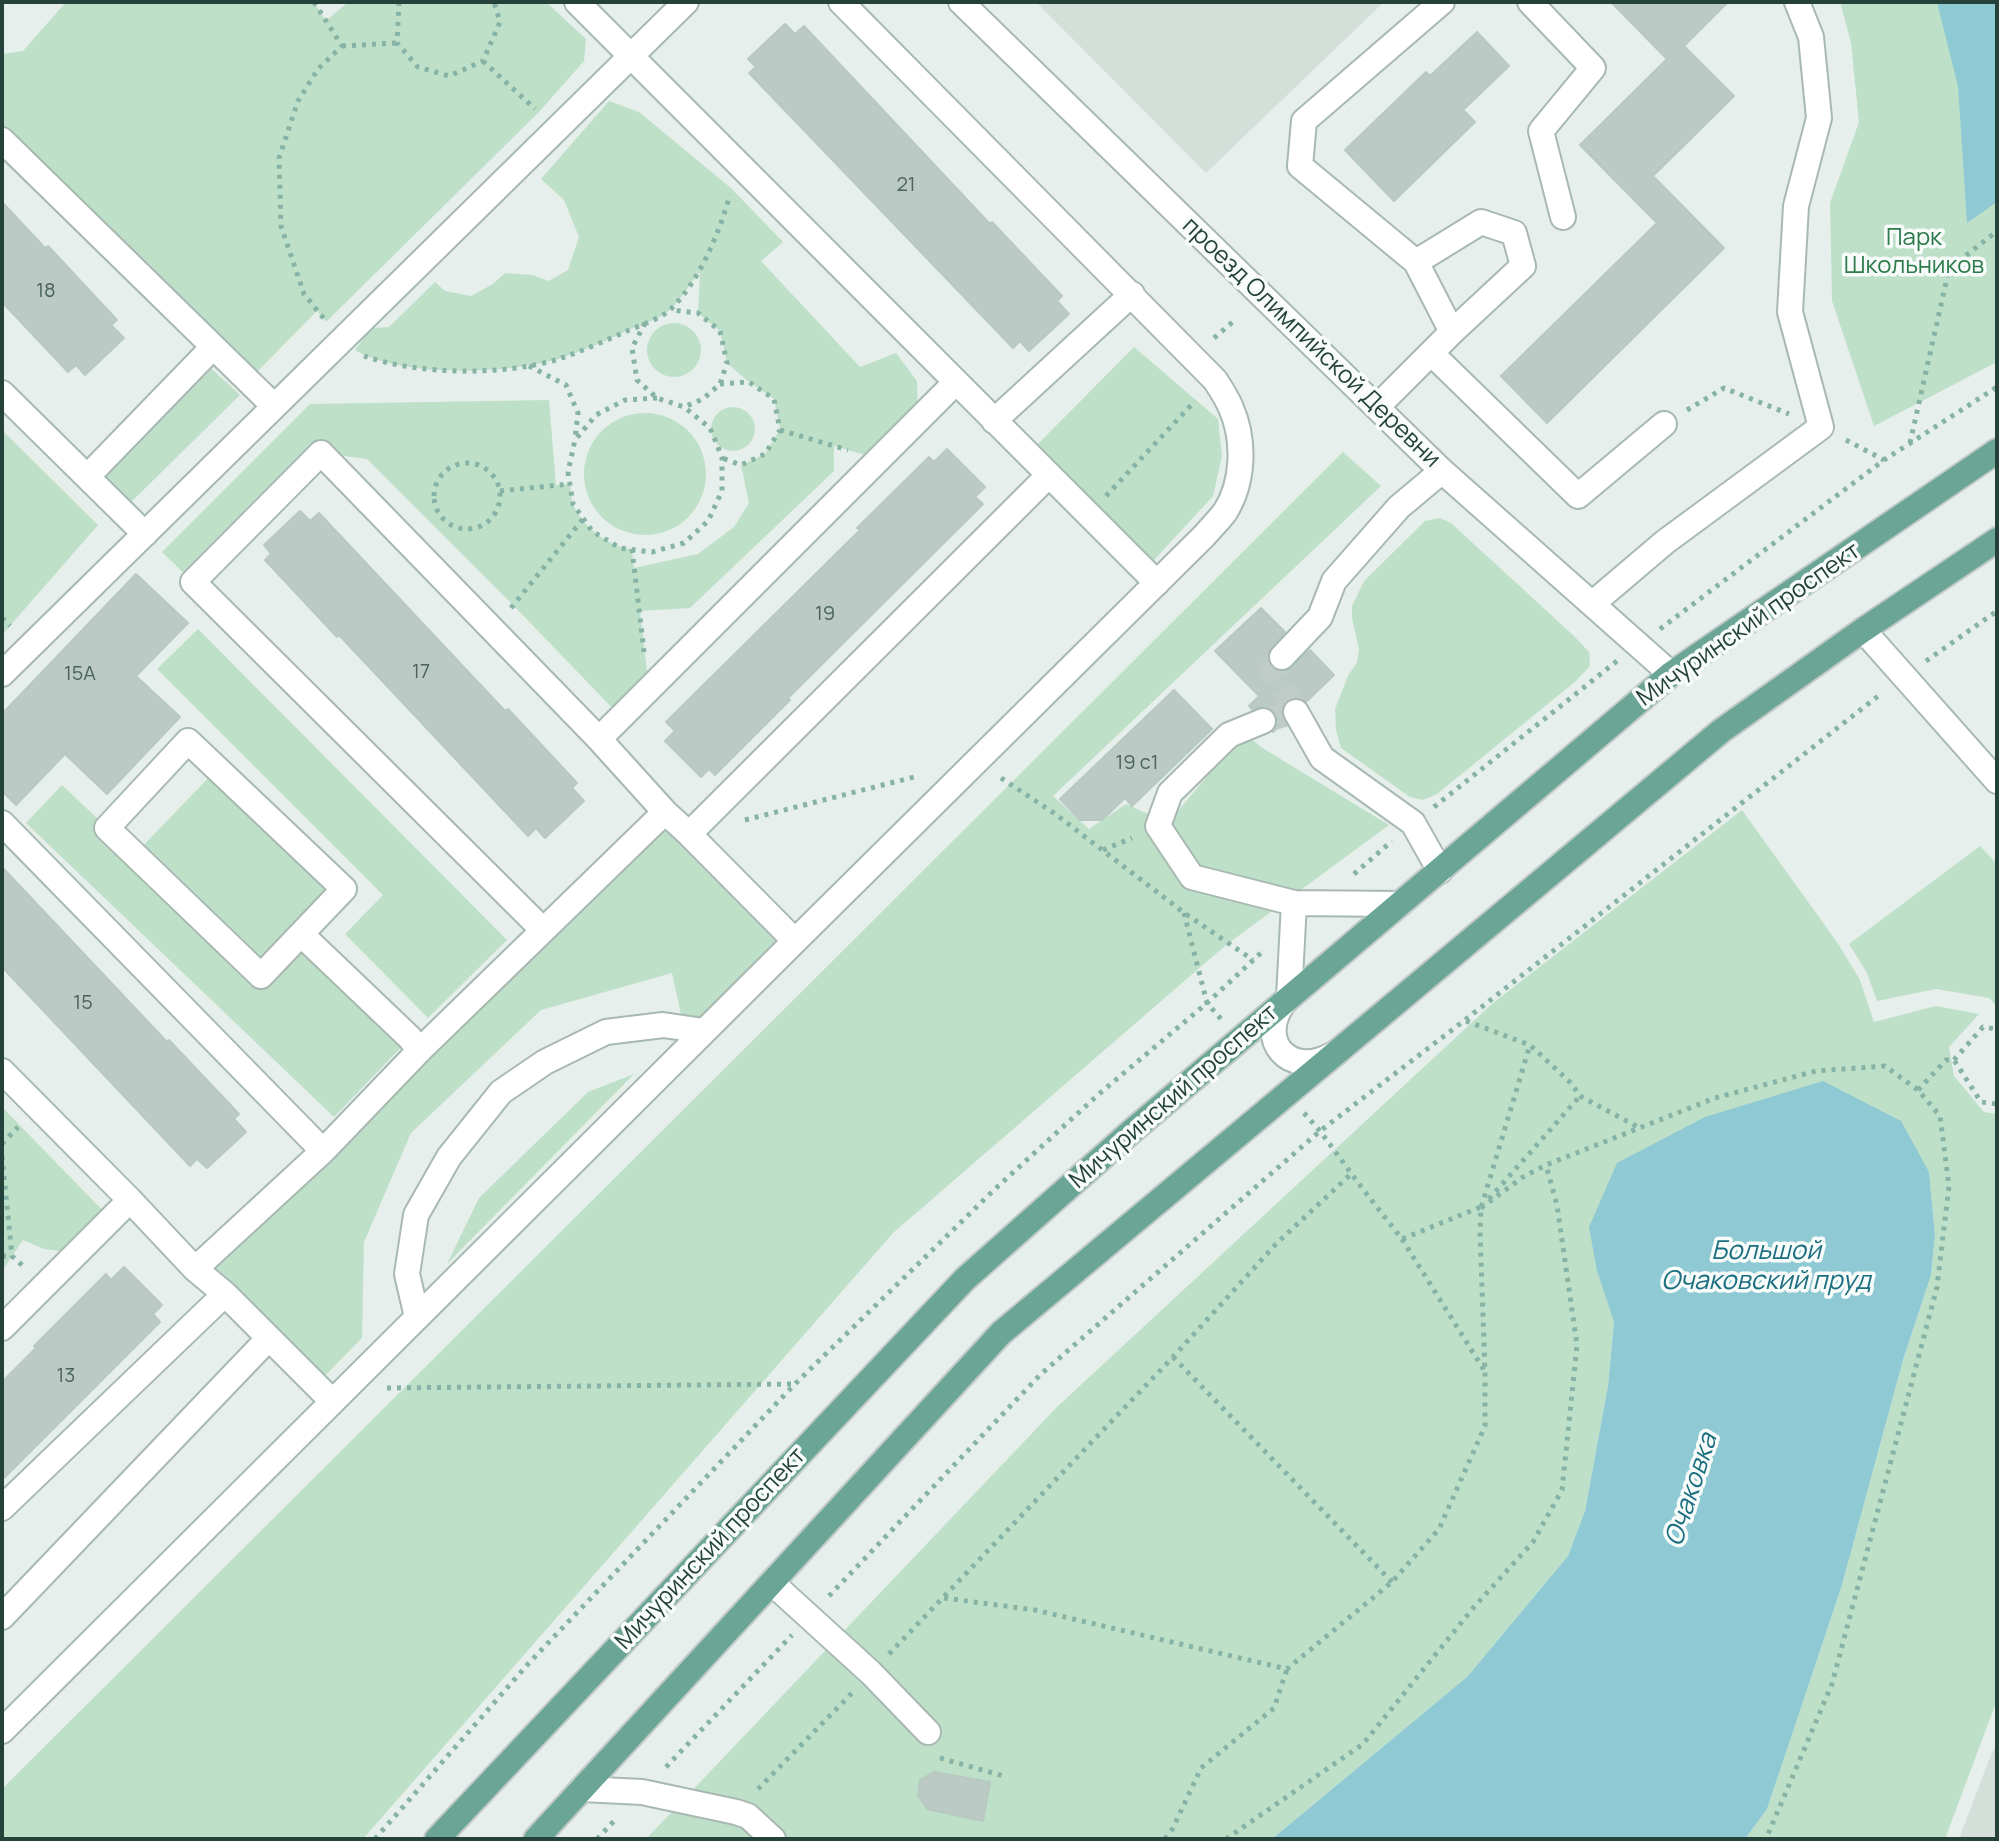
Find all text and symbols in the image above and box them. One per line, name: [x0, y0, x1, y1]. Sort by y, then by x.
house number: 21: [896, 173, 916, 197]
street label: проезд Олимпийской Деревни: [1176, 212, 1446, 474]
park label: Парк Школьников: [1844, 224, 1984, 280]
house number: 18: [36, 279, 56, 303]
street label: Мичуринский проспект: [1632, 537, 1866, 713]
house number: 19: [815, 602, 835, 626]
house number: 17: [412, 660, 430, 684]
house number: 15А: [64, 662, 96, 686]
house number: 19 с1: [1115, 751, 1159, 775]
house number: 15: [73, 991, 93, 1015]
street label: Мичуринский проспект: [1064, 999, 1284, 1195]
water label: Большой Очаковский пруд: [1661, 1236, 1871, 1298]
house number: 13: [57, 1364, 75, 1388]
water label: Очаковка: [1659, 1430, 1725, 1550]
street label: Мичуринский проспект: [610, 1442, 812, 1656]

